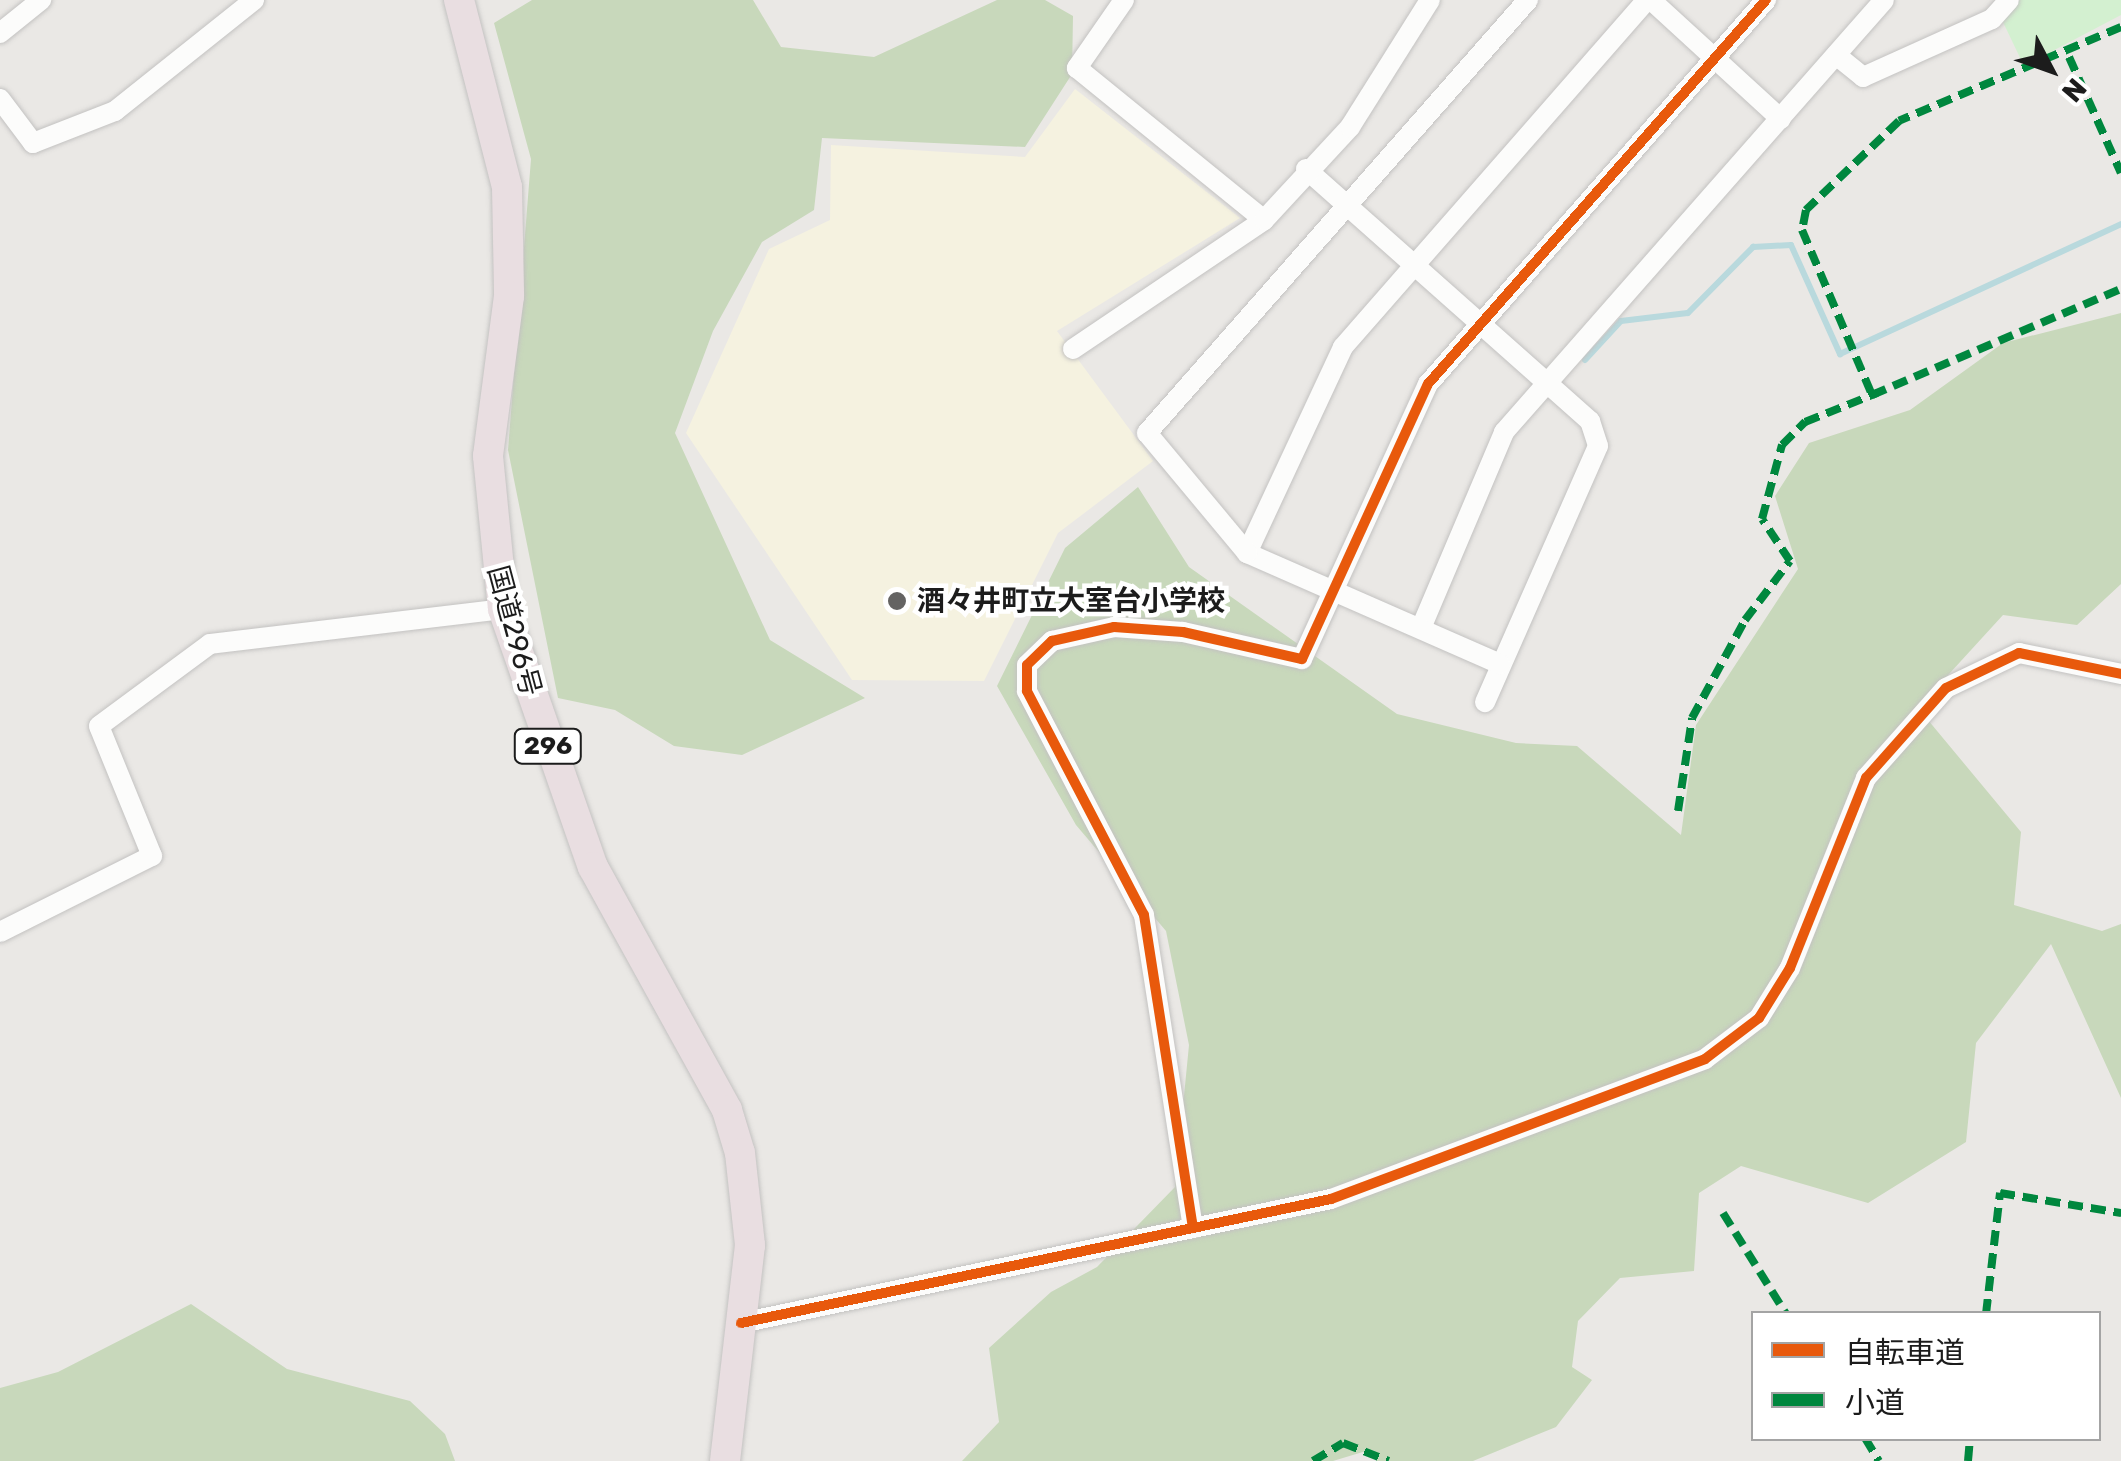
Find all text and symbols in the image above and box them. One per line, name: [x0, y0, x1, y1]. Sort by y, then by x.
north arrow: [2001, 20, 2101, 120]
text: N: [2055, 72, 2093, 108]
street label: 国道296号: [480, 562, 548, 700]
place label: 酒々井町立大室台小学校: [917, 584, 1225, 618]
marker: 酒々井町立大室台小学校: [886, 590, 908, 612]
road number: 296: [513, 726, 583, 766]
legend: [1751, 1311, 2101, 1441]
text: 自転車道: [1845, 1335, 1965, 1371]
text: 小道: [1845, 1385, 1905, 1421]

